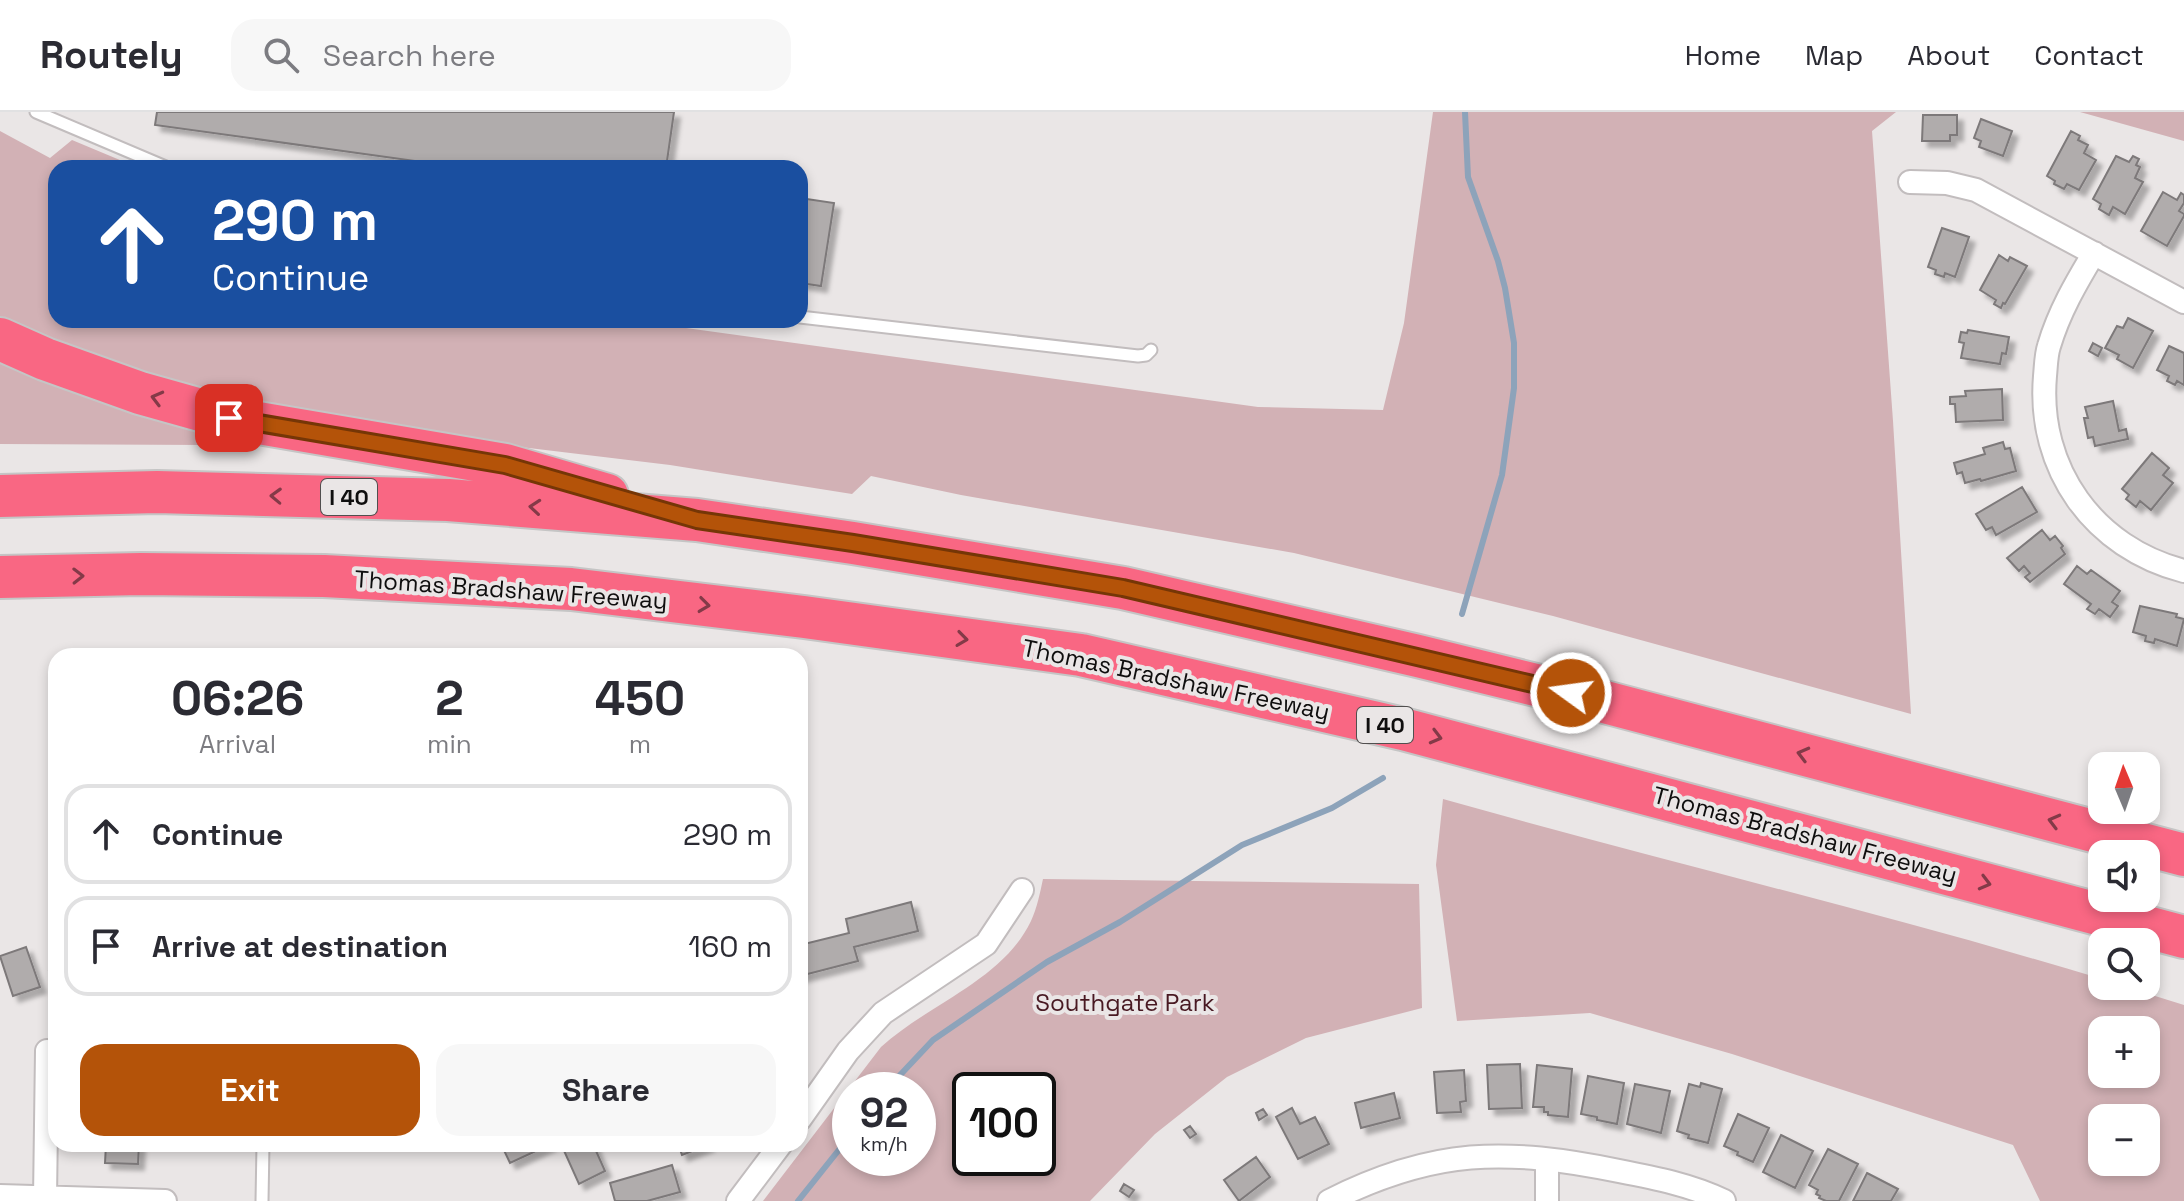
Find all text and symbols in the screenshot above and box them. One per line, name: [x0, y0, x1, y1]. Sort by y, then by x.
search box: [231, 19, 791, 91]
text: Routely: [40, 31, 183, 79]
icon: search: [259, 33, 303, 77]
text: Search here: [323, 36, 496, 75]
text: Home: [1685, 37, 1761, 73]
text: Map: [1805, 37, 1863, 73]
text: About: [1907, 37, 1990, 73]
text: Contact: [2034, 37, 2144, 73]
text: 290 m: [212, 185, 378, 256]
icon: ahead: [80, 192, 184, 296]
text: Continue: [212, 255, 369, 301]
pin: [195, 384, 263, 452]
one-way arrow: [151, 391, 165, 407]
icon: arrive: [207, 396, 251, 440]
road number: I 40: [321, 479, 377, 515]
one-way arrow: [269, 487, 282, 504]
one-way arrow: [528, 499, 541, 516]
street label: Thomas Bradshaw Freeway: [354, 563, 668, 616]
one-way arrow: [72, 567, 85, 584]
one-way arrow: [698, 596, 711, 613]
one-way arrow: [955, 630, 969, 647]
street label: Thomas Bradshaw Freeway: [1020, 632, 1333, 727]
position arrow: [1529, 651, 1613, 735]
text: 06:26: [171, 668, 304, 729]
text: 2: [435, 668, 464, 729]
text: 450: [595, 668, 685, 729]
road number: I 40: [1357, 707, 1413, 743]
text: Arrival: [199, 727, 276, 761]
text: min: [427, 727, 472, 761]
text: m: [629, 727, 651, 761]
one-way arrow: [1428, 728, 1442, 745]
one-way arrow: [1797, 747, 1811, 764]
north arrow: [2088, 752, 2160, 824]
map controls: [2088, 752, 2160, 1176]
street label: Thomas Bradshaw Freeway: [1650, 779, 1961, 890]
icon: ahead: [84, 812, 128, 856]
one-way arrow: [2048, 813, 2062, 830]
text: Continue: [152, 815, 283, 854]
text: 290 m: [683, 815, 772, 854]
button: sound: [2088, 840, 2160, 912]
one-way arrow: [1977, 874, 1991, 890]
icon: arrive: [84, 924, 128, 968]
text: Arrive at destination: [152, 927, 448, 966]
text: 160 m: [688, 927, 772, 966]
button: search: [2088, 928, 2160, 1000]
park label: Southgate Park: [1035, 987, 1215, 1018]
button: +: [2088, 1016, 2160, 1088]
button: Exit: [80, 1044, 420, 1136]
button: Share: [436, 1044, 776, 1136]
speed limit sign: 100: [952, 1072, 1056, 1176]
text: 92: [860, 1088, 908, 1139]
button: −: [2088, 1104, 2160, 1176]
text: km/h: [860, 1131, 908, 1157]

